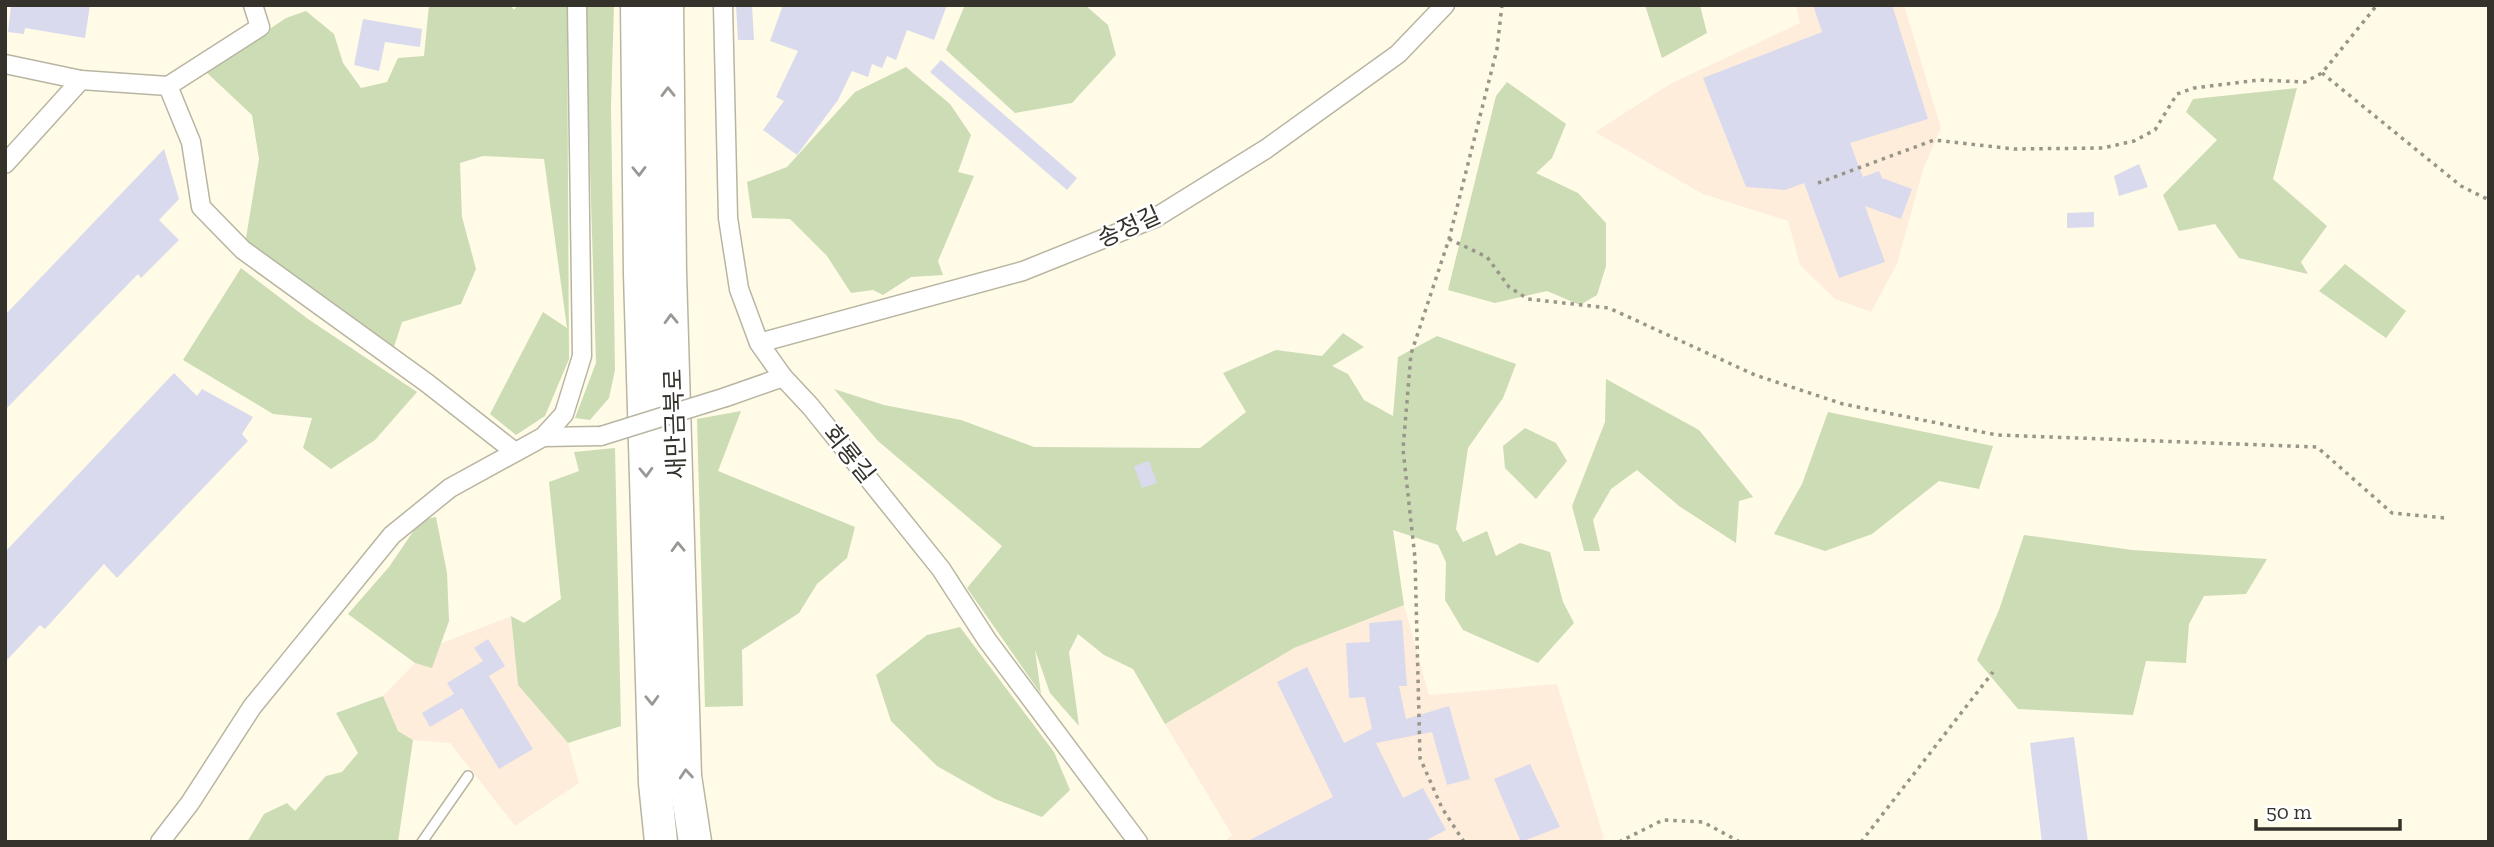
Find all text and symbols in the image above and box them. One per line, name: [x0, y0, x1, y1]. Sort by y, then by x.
one-way arrow: [660, 86, 676, 97]
one-way arrow: [631, 167, 647, 177]
street label: 송정길: [1093, 200, 1165, 253]
one-way arrow: [664, 314, 679, 325]
street label: 새만금북로: [658, 368, 691, 480]
street label: 회룡길: [817, 419, 882, 489]
one-way arrow: [638, 467, 653, 478]
one-way arrow: [671, 541, 686, 552]
one-way arrow: [645, 695, 660, 706]
one-way arrow: [679, 768, 694, 779]
scale bar: [2256, 788, 2400, 832]
text: 50 m: [2266, 799, 2312, 824]

